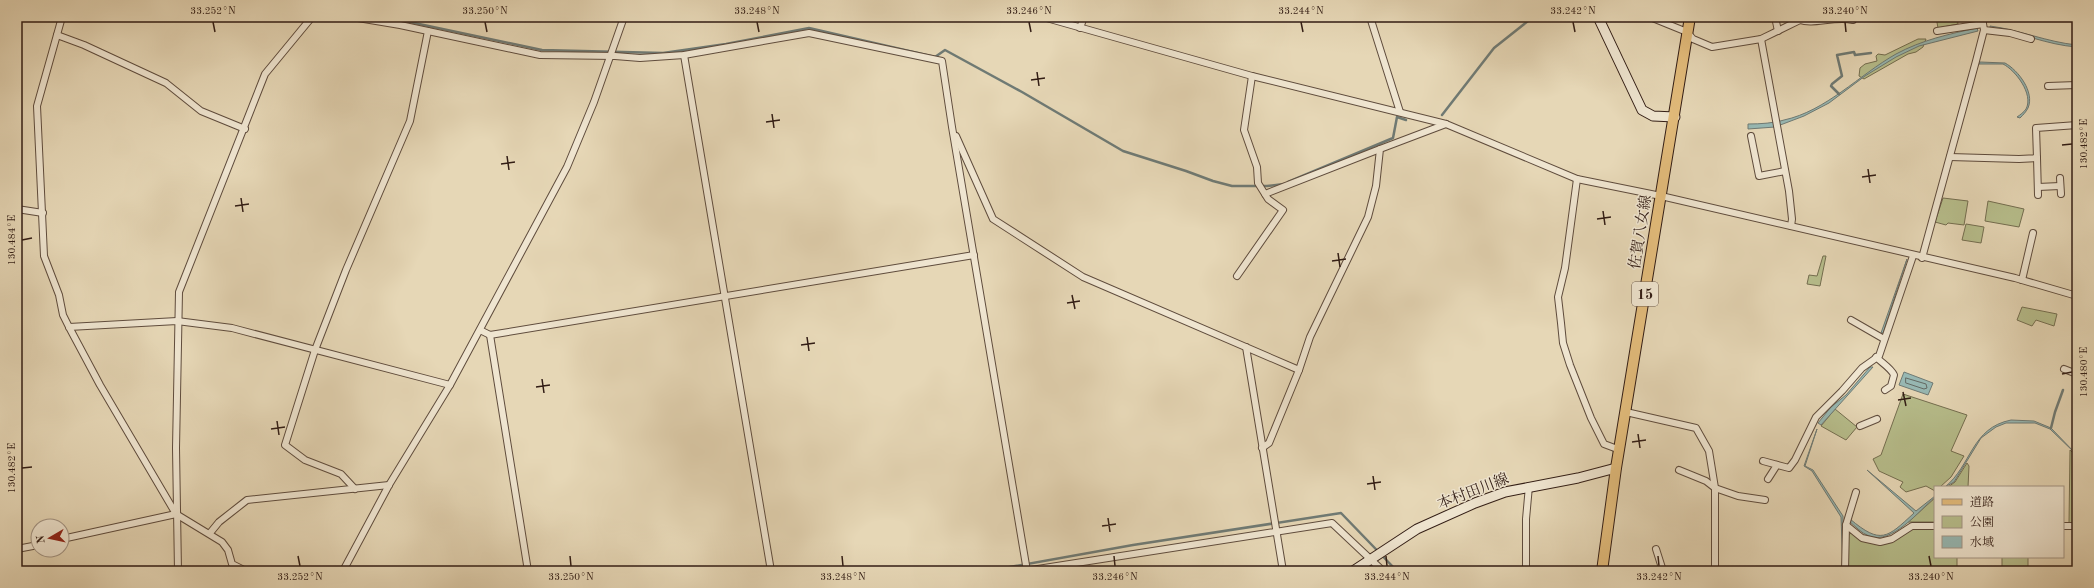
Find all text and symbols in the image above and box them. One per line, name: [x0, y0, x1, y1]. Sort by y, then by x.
text: 33.252°N: [190, 6, 236, 16]
text: 33.250°N: [462, 6, 508, 16]
text: 33.248°N: [734, 6, 780, 16]
text: 33.246°N: [1006, 6, 1052, 16]
text: 33.244°N: [1278, 6, 1324, 16]
text: 33.242°N: [1550, 6, 1596, 16]
text: 33.240°N: [1822, 6, 1868, 16]
text: 130.482°E: [2079, 119, 2089, 169]
street label: 佐賀八女線: [1626, 194, 1655, 270]
text: 130.484°E: [7, 215, 17, 265]
road number: 15: [1632, 282, 1658, 306]
text: 130.480°E: [2079, 347, 2089, 397]
text: 130.482°E: [7, 443, 17, 493]
street label: 本村田川線: [1435, 470, 1511, 513]
legend: [1934, 486, 2064, 558]
text: 道路: [1970, 495, 1994, 509]
text: 公園: [1970, 516, 1994, 529]
north arrow: [30, 518, 70, 558]
text: N: [35, 534, 48, 544]
text: 水域: [1970, 535, 1994, 549]
text: 33.252°N: [277, 572, 323, 582]
text: 33.250°N: [548, 572, 594, 582]
text: 33.248°N: [820, 572, 866, 582]
text: 33.246°N: [1092, 572, 1138, 582]
text: 33.244°N: [1364, 572, 1410, 582]
text: 33.242°N: [1636, 572, 1682, 582]
text: 33.240°N: [1908, 572, 1954, 582]

